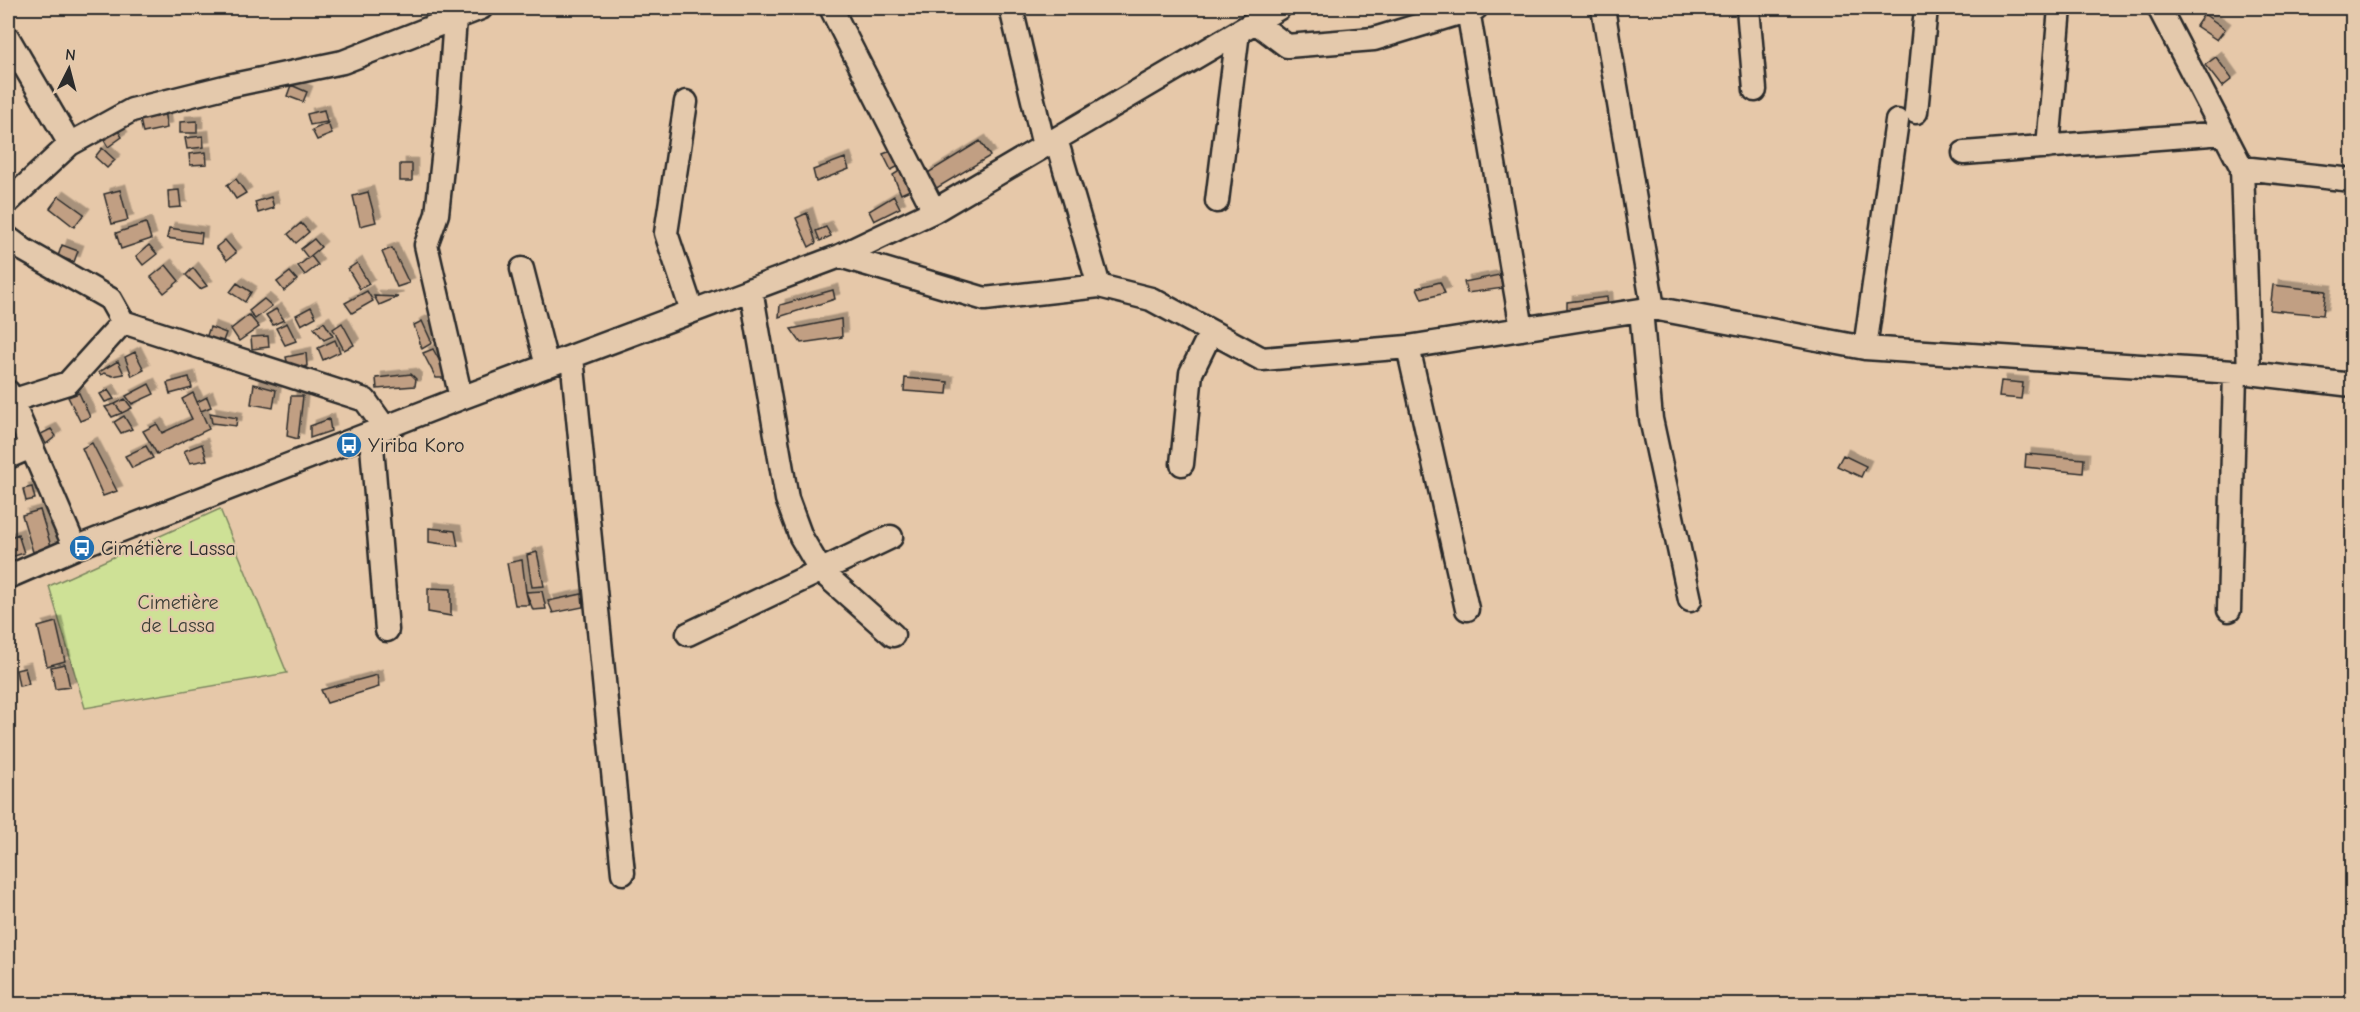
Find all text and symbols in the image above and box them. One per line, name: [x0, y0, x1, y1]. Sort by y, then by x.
north arrow: [39, 39, 99, 99]
text: N: [64, 46, 77, 65]
bus stop icon: Yiriba Koro: [334, 430, 364, 460]
place label: Yiriba Koro: [368, 434, 465, 457]
bus stop icon: Cimétière Lassa: [67, 533, 97, 563]
place label: Cimétière Lassa: [101, 537, 236, 560]
park label: Cimetière de Lassa: [137, 591, 219, 637]

